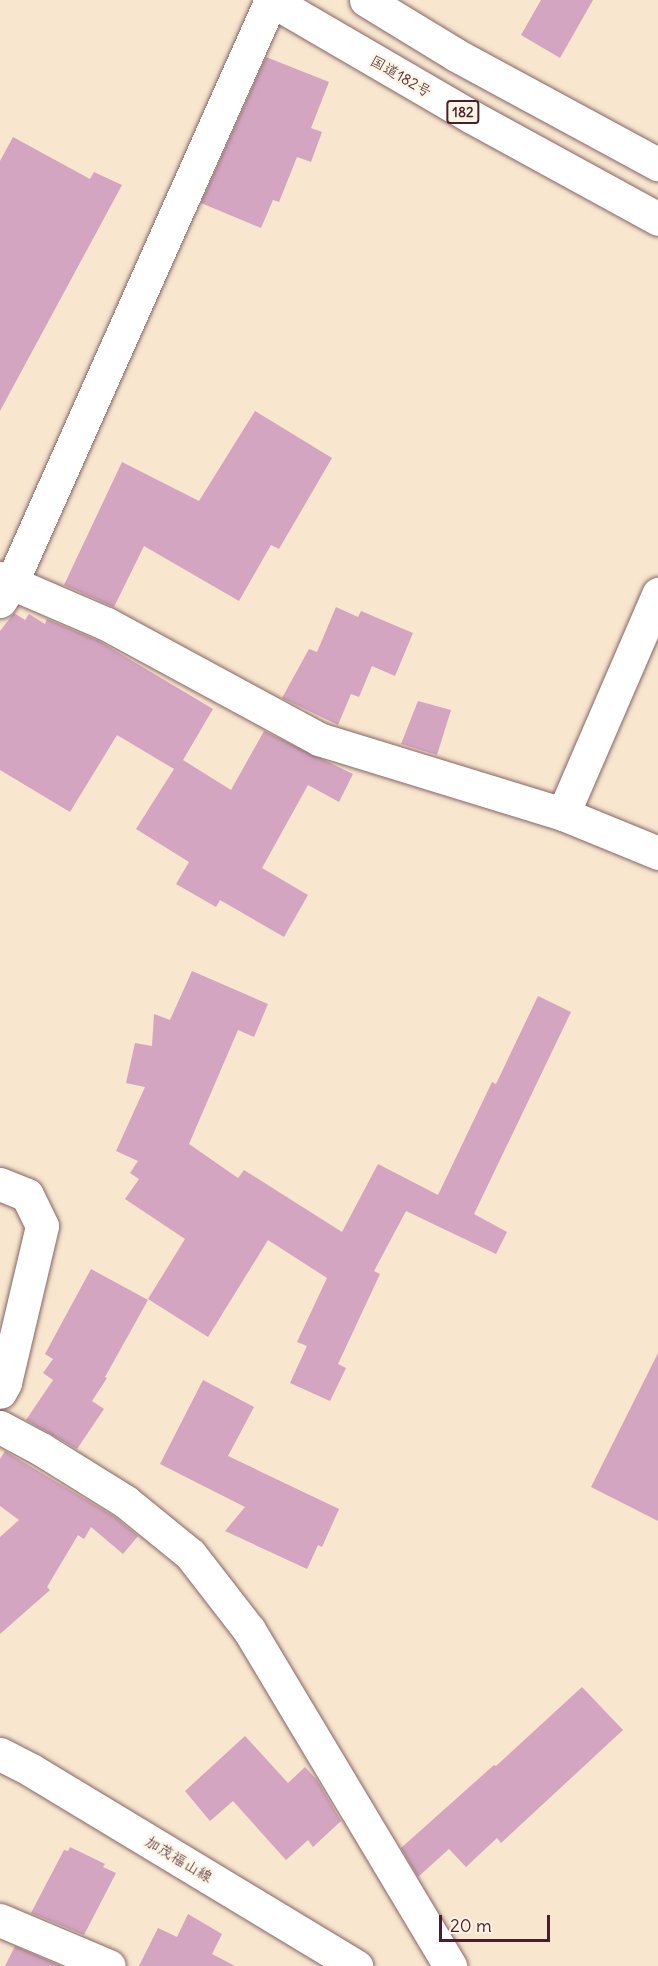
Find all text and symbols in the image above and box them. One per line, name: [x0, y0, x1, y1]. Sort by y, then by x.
street label: 国道182号: [367, 51, 435, 101]
road number: 182: [445, 101, 481, 123]
street label: 加茂福山線: [142, 1832, 216, 1886]
scale bar: [442, 1903, 553, 1941]
text: 20 m: [450, 1914, 492, 1937]

